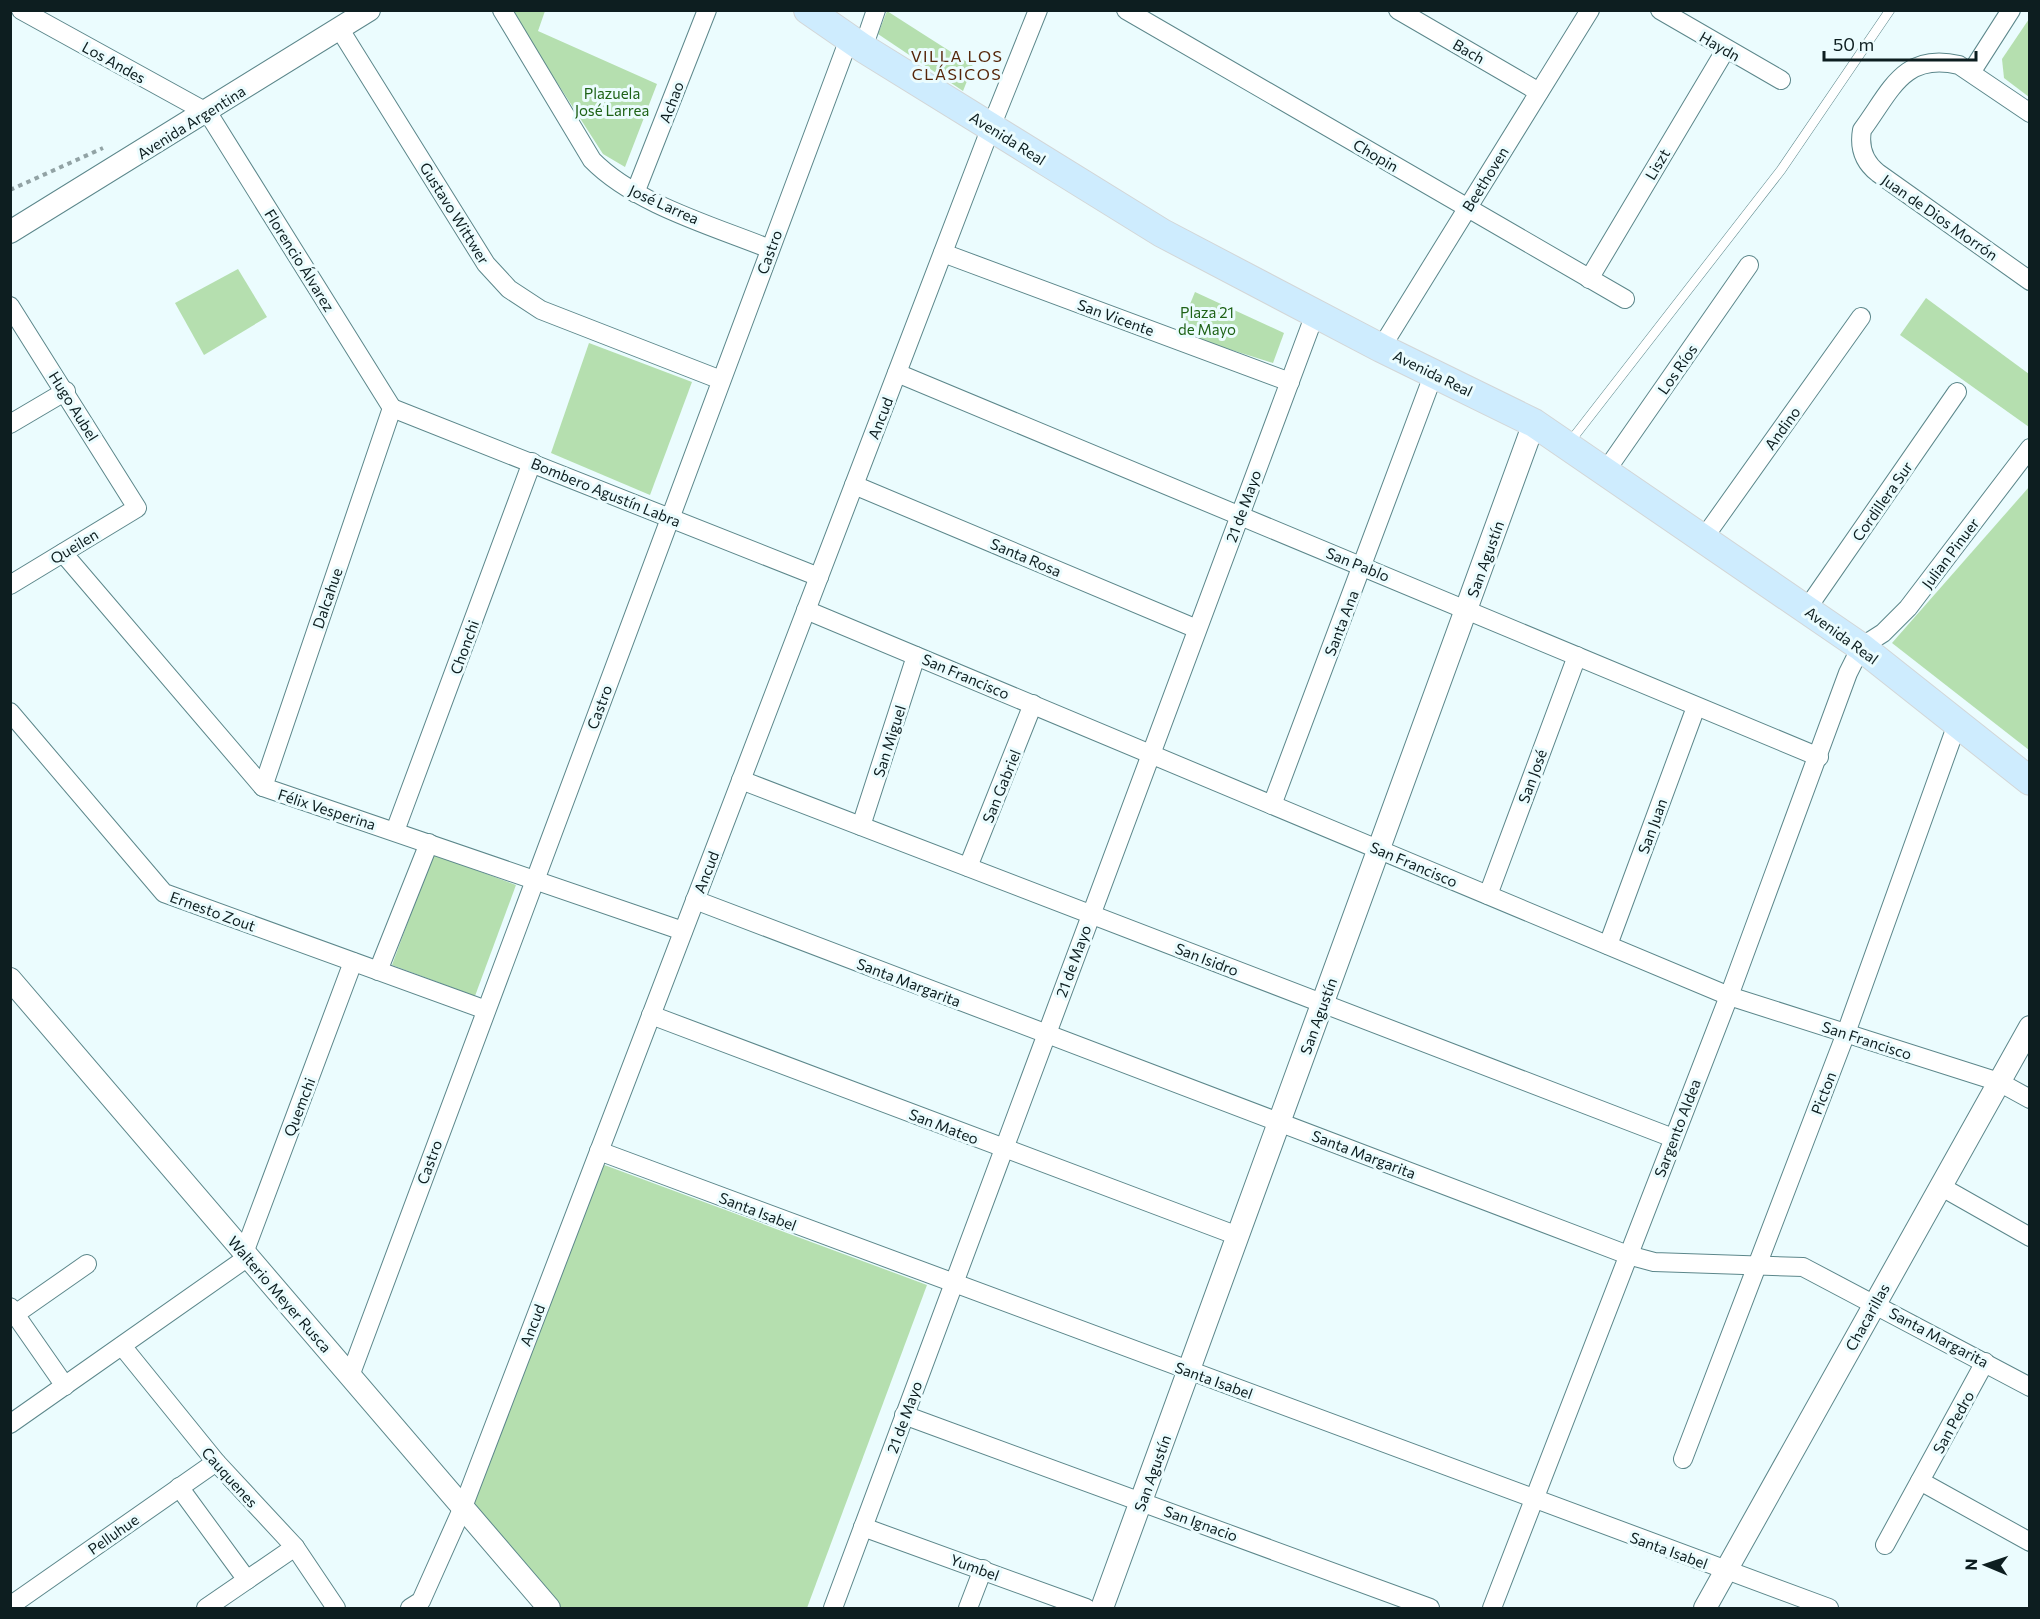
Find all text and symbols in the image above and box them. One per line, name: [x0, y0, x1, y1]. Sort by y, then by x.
scale bar: [1824, 24, 1976, 62]
street label: Haydn: [1697, 27, 1743, 65]
text: 50 m: [1833, 33, 1874, 55]
street label: Bach: [1450, 35, 1488, 67]
street label: Los Andes: [79, 37, 149, 87]
district label: VILLA LOS CLÁSICOS: [911, 46, 1003, 83]
street label: Achao: [655, 79, 687, 125]
street label: Avenida Argentina: [134, 81, 248, 163]
park label: Plazuela José Larrea: [575, 84, 649, 119]
street label: Avenida Real: [967, 108, 1049, 168]
street label: Chopin: [1350, 135, 1402, 175]
street label: Beethoven: [1458, 143, 1512, 215]
street label: Liszt: [1641, 145, 1673, 183]
street label: Gustavo Wittwer: [417, 159, 493, 267]
street label: Juan de Dios Morrón: [1879, 170, 2001, 264]
street label: José Larrea: [626, 181, 702, 227]
street label: Florencio Álvarez: [261, 205, 340, 315]
street label: Castro: [753, 227, 785, 277]
street label: San Vicente: [1075, 295, 1157, 339]
park label: Plaza 21 de Mayo: [1178, 303, 1236, 338]
street label: Los Ríos: [1653, 340, 1701, 397]
street label: Avenida Real: [1390, 346, 1476, 400]
street label: Hugo Aubel: [46, 368, 102, 444]
street label: Ancud: [864, 395, 896, 441]
street label: Andino: [1760, 403, 1804, 453]
street label: Bombero Agustín Labra: [529, 454, 683, 530]
street label: Cordillera Sur: [1848, 458, 1916, 544]
street label: 21 de Mayo: [1222, 467, 1264, 545]
street label: Julian Pinuer: [1918, 514, 1982, 592]
street label: San Agustín: [1463, 518, 1507, 600]
street label: Queilen: [47, 525, 101, 567]
street label: Santa Rosa: [988, 534, 1064, 580]
street label: San Pablo: [1324, 543, 1392, 585]
street label: Dalcahue: [308, 565, 346, 631]
street label: Santa Ana: [1320, 588, 1362, 658]
street label: Avenida Real: [1802, 602, 1882, 668]
street label: Chonchi: [446, 617, 482, 677]
street label: San Francisco: [920, 649, 1012, 703]
street label: Castro: [583, 682, 615, 732]
street label: San Miguel: [869, 703, 909, 779]
street label: San Gabriel: [978, 747, 1024, 825]
street label: San José: [1514, 747, 1550, 805]
street label: Félix Vesperina: [276, 785, 378, 833]
street label: San Juan: [1634, 796, 1670, 856]
street label: San Francisco: [1368, 837, 1460, 891]
street label: Ancud: [690, 849, 722, 895]
street label: Ernesto Zout: [168, 887, 258, 935]
street label: 21 de Mayo: [1052, 922, 1094, 1000]
street label: San Isidro: [1173, 939, 1241, 979]
street label: Santa Margarita: [854, 954, 964, 1010]
street label: San Agustín: [1296, 975, 1340, 1057]
street label: San Francisco: [1820, 1017, 1914, 1063]
street label: Picton: [1807, 1069, 1839, 1117]
street label: Quemchi: [280, 1075, 318, 1139]
street label: Sargento Aldea: [1650, 1076, 1704, 1180]
street label: San Mateo: [907, 1105, 981, 1148]
street label: Santa Margarita: [1309, 1126, 1419, 1182]
street label: Castro: [413, 1137, 445, 1187]
street label: Santa Isabel: [717, 1188, 799, 1234]
street label: Walterio Meyer Rusca: [224, 1232, 336, 1356]
street label: Chacarillas: [1841, 1280, 1893, 1354]
street label: Ancud: [516, 1302, 548, 1348]
street label: Santa Margarita: [1886, 1303, 1992, 1371]
street label: Santa Isabel: [1173, 1358, 1255, 1402]
street label: 21 de Mayo: [883, 1378, 925, 1456]
street label: San Pedro: [1929, 1388, 1977, 1456]
street label: San Agustín: [1130, 1432, 1174, 1514]
street label: Cauquenes: [198, 1443, 262, 1511]
street label: San Ignacio: [1162, 1501, 1240, 1545]
street label: Pelluhue: [84, 1510, 142, 1558]
street label: Santa Isabel: [1628, 1528, 1710, 1572]
north arrow: [1956, 1535, 2016, 1595]
street label: Yumbel: [948, 1550, 1002, 1584]
text: N: [1961, 1558, 1980, 1571]

